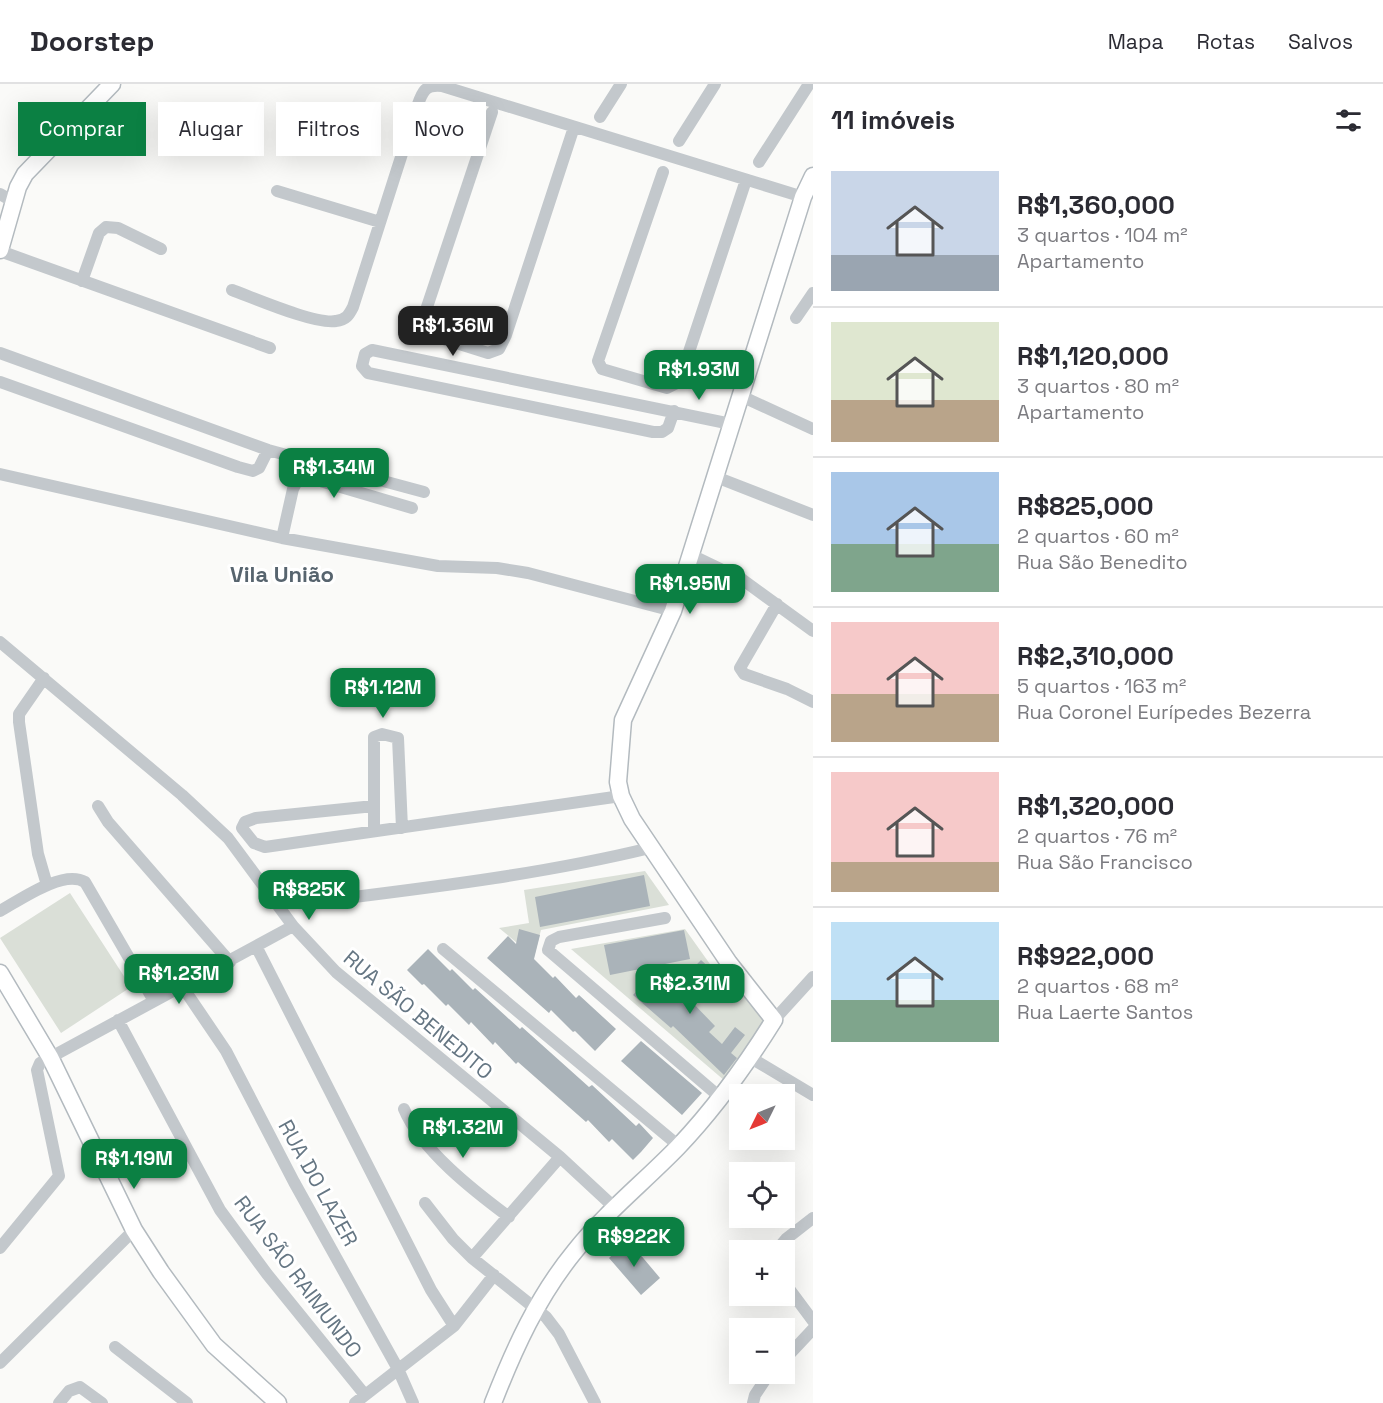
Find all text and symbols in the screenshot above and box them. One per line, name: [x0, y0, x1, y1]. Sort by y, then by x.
text: Doorstep: [30, 23, 154, 59]
text: Mapa: [1108, 28, 1163, 55]
text: Rotas: [1196, 28, 1255, 55]
text: Salvos: [1288, 28, 1353, 55]
chip: Comprar: [18, 102, 146, 156]
chip: Alugar: [158, 102, 264, 156]
chip: Filtros: [276, 102, 381, 156]
chip: Novo: [393, 102, 486, 156]
text: 11 imóveis: [831, 103, 955, 137]
icon: filters: [1332, 104, 1365, 137]
text: R$1,360,000: [1017, 188, 1175, 222]
icon: home: [879, 195, 951, 267]
text: 3 quartos · 104 m²: [1017, 222, 1187, 248]
text: Apartamento: [1017, 248, 1144, 274]
pin: R$1.36M: [398, 306, 508, 357]
text: R$1.36M: [412, 312, 494, 338]
text: R$1,120,000: [1017, 339, 1169, 373]
icon: home: [879, 346, 951, 418]
pin: R$1.93M: [644, 350, 754, 401]
text: R$1.93M: [658, 356, 740, 382]
text: 3 quartos · 80 m²: [1017, 373, 1179, 399]
text: Apartamento: [1017, 399, 1144, 425]
pin: R$1.34M: [279, 448, 389, 499]
text: R$1.34M: [293, 454, 375, 480]
text: R$825,000: [1017, 489, 1154, 523]
icon: home: [879, 496, 951, 568]
text: 2 quartos · 60 m²: [1017, 523, 1179, 549]
text: Rua São Benedito: [1017, 549, 1188, 575]
district label: Vila União: [230, 560, 334, 588]
pin: R$1.95M: [635, 564, 745, 615]
text: R$1.95M: [649, 570, 731, 596]
text: R$2,310,000: [1017, 639, 1174, 673]
icon: home: [879, 646, 951, 718]
pin: R$1.12M: [328, 668, 438, 719]
text: 5 quartos · 163 m²: [1017, 673, 1186, 699]
text: R$1.12M: [344, 674, 422, 700]
text: Rua Coronel Eurípedes Bezerra: [1017, 699, 1311, 725]
text: R$1,320,000: [1017, 789, 1174, 823]
icon: home: [879, 796, 951, 868]
text: 2 quartos · 76 m²: [1017, 823, 1177, 849]
text: Rua São Francisco: [1017, 849, 1193, 875]
pin: R$825K: [260, 870, 358, 921]
text: R$825K: [272, 876, 346, 902]
text: R$922,000: [1017, 939, 1154, 973]
street label: RUA SÃO BENEDITO: [338, 944, 499, 1085]
icon: home: [879, 946, 951, 1018]
pin: R$1.23M: [124, 954, 234, 1005]
text: R$1.23M: [138, 960, 220, 986]
pin: R$2.31M: [635, 964, 745, 1015]
text: R$2.31M: [649, 970, 731, 996]
text: 2 quartos · 68 m²: [1017, 973, 1178, 999]
text: Rua Laerte Santos: [1017, 999, 1193, 1025]
north arrow: [729, 1084, 795, 1150]
map controls: [729, 1084, 795, 1384]
pin: R$1.32M: [408, 1108, 518, 1159]
text: R$1.32M: [422, 1114, 504, 1140]
street label: RUA DO LAZER: [273, 1115, 364, 1251]
pin: R$1.19M: [79, 1139, 189, 1190]
text: R$1.19M: [95, 1145, 173, 1171]
button: locate: [729, 1162, 795, 1228]
street label: RUA SÃO RAIMUNDO: [229, 1190, 368, 1363]
pin: R$922K: [585, 1217, 683, 1268]
text: R$922K: [597, 1223, 671, 1249]
button: +: [729, 1240, 795, 1306]
button: −: [729, 1318, 795, 1384]

